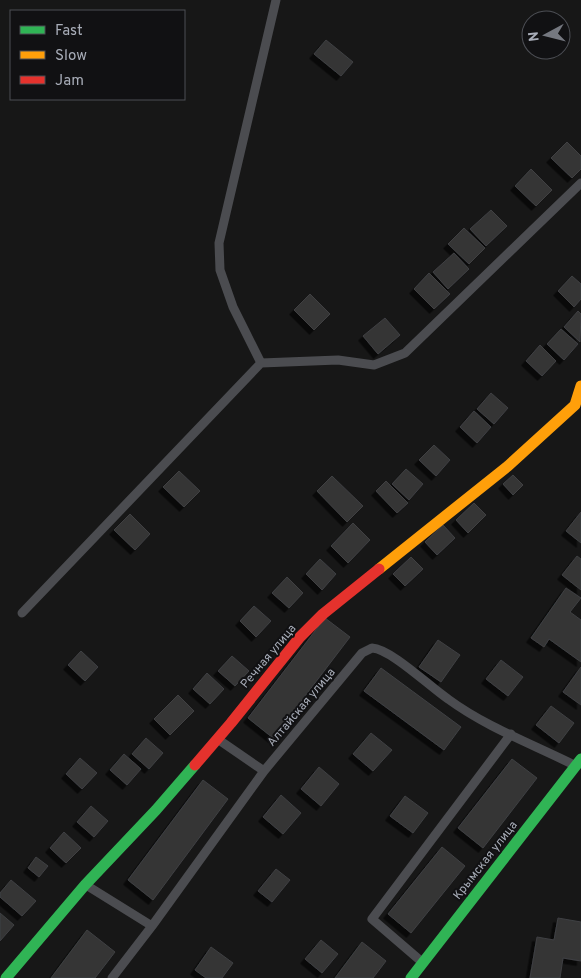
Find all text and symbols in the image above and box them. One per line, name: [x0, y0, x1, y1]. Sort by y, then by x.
legend: [10, 10, 185, 100]
north arrow: [521, 10, 571, 60]
text: Fast: [55, 22, 83, 41]
text: N: [526, 30, 544, 42]
text: Slow: [55, 47, 87, 66]
text: Jam: [55, 72, 84, 91]
street label: Речная улица: [237, 621, 300, 692]
street label: Алтайская улица: [264, 665, 339, 750]
street label: Крымская улица: [450, 818, 522, 903]

